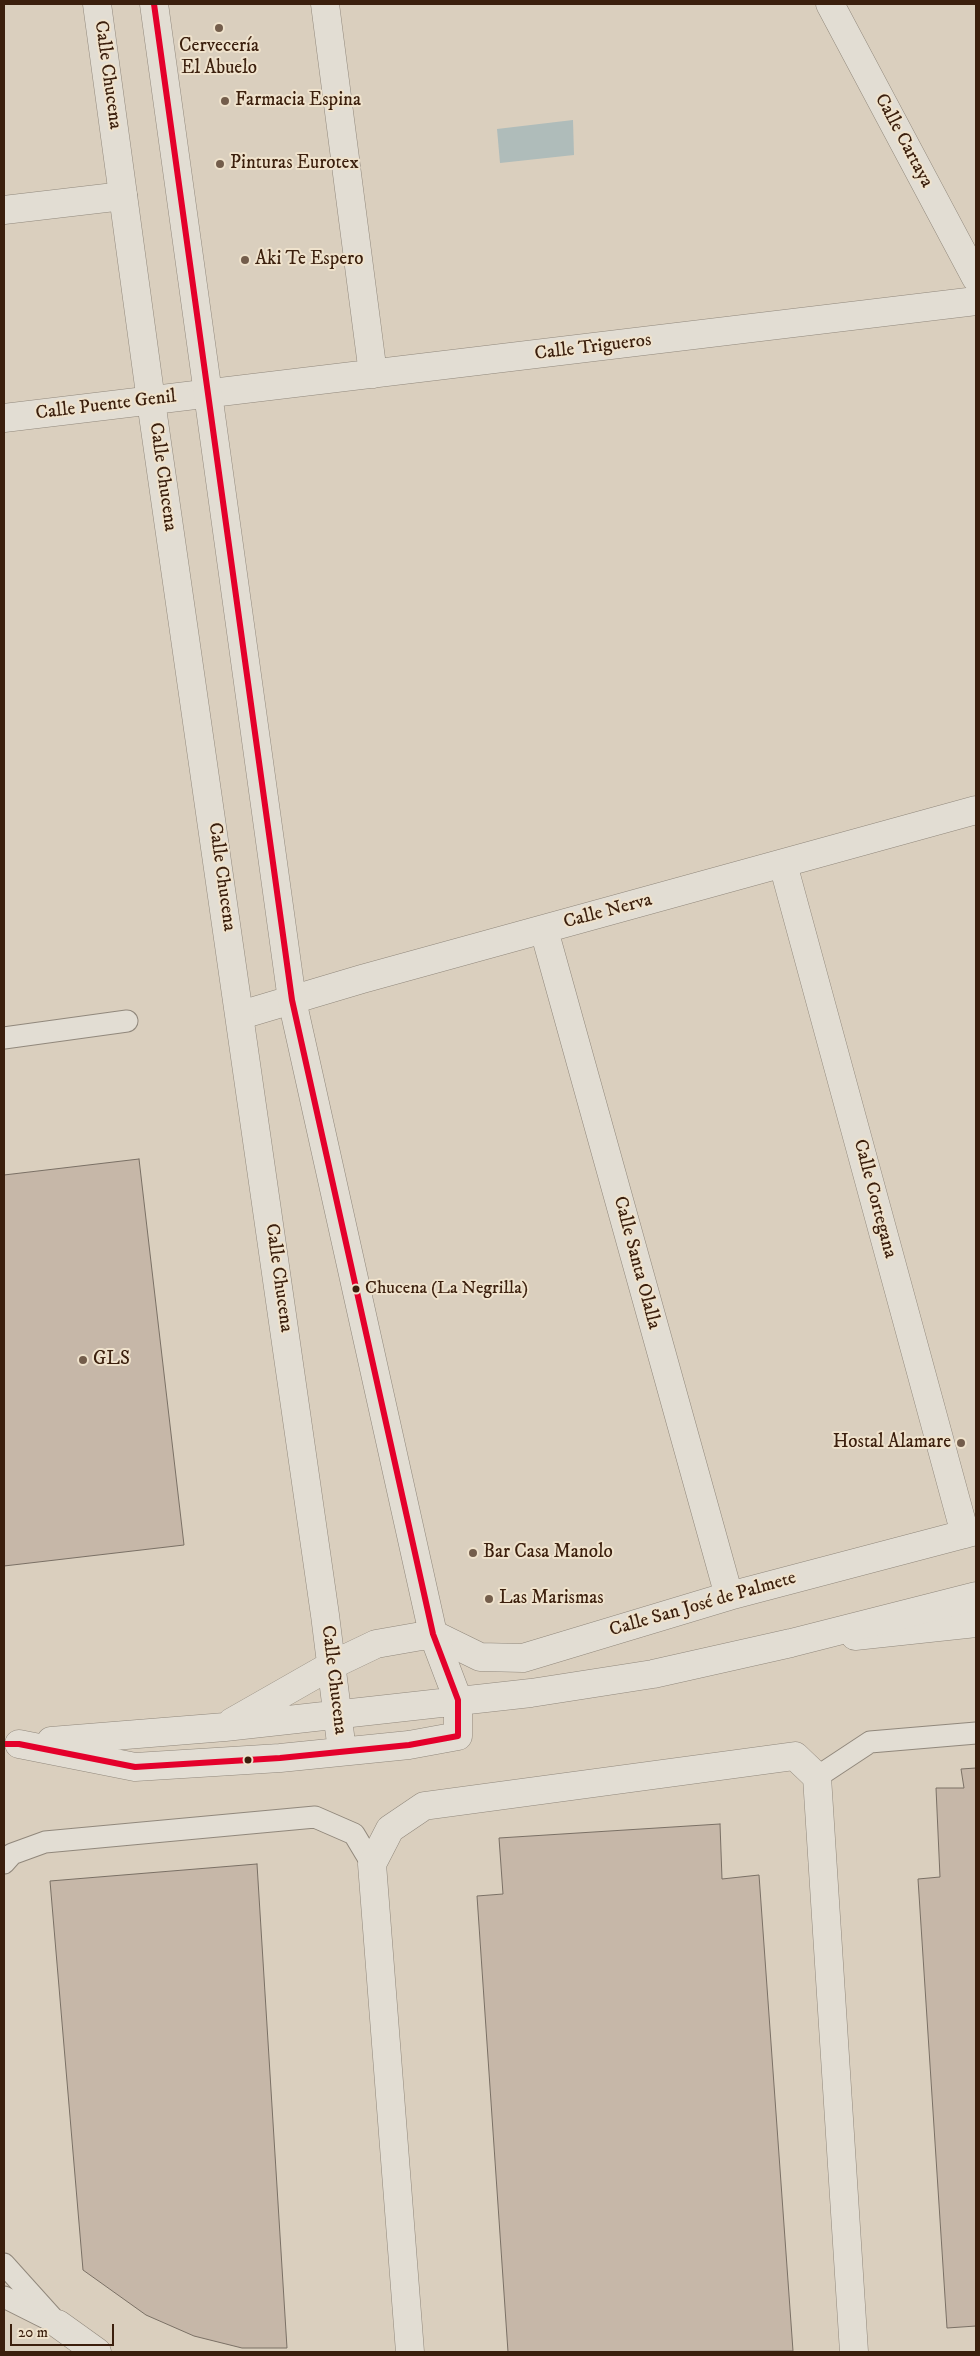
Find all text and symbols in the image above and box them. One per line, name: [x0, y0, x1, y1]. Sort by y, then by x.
street label: Calle Chucena: [88, 19, 126, 131]
marker: Cervecería El Abuelo: [213, 22, 225, 34]
place label: Cervecería El Abuelo: [179, 36, 259, 80]
place label: Farmacia Espina: [235, 90, 361, 112]
street label: Calle Cartaya: [869, 90, 937, 192]
marker: Farmacia Espina: [219, 95, 231, 107]
place label: Pinturas Eurotex: [230, 153, 359, 175]
marker: Pinturas Eurotex: [214, 158, 226, 170]
place label: Aki Te Espero: [255, 249, 363, 271]
marker: Aki Te Espero: [239, 254, 251, 266]
street label: Calle Trigueros: [533, 330, 653, 366]
street label: Calle Puente Genil: [34, 386, 178, 426]
street label: Calle Chucena: [143, 421, 181, 533]
street label: Calle Chucena: [202, 821, 240, 933]
street label: Calle Nerva: [561, 889, 655, 935]
street label: Calle Cortegana: [847, 1137, 901, 1261]
street label: Calle Santa Olalla: [607, 1194, 665, 1332]
street label: Calle Chucena: [259, 1222, 297, 1334]
place label: Chucena (La Negrilla): [365, 1278, 528, 1300]
marker: Chucena (La Negrilla): [351, 1284, 361, 1294]
place label: GLS: [93, 1349, 130, 1371]
marker: GLS: [77, 1354, 89, 1366]
place label: Hostal Alamare: [833, 1432, 951, 1454]
marker: Hostal Alamare: [955, 1437, 967, 1449]
place label: Bar Casa Manolo: [483, 1542, 613, 1564]
marker: Bar Casa Manolo: [467, 1547, 479, 1559]
street label: Calle San José de Palmete: [607, 1567, 799, 1643]
place label: Las Marismas: [499, 1588, 604, 1610]
marker: Las Marismas: [483, 1593, 495, 1605]
street label: Calle Chucena: [315, 1624, 351, 1736]
unlabelled marker: [243, 1755, 253, 1765]
scale bar: [12, 2314, 116, 2346]
text: 20 m: [18, 2323, 48, 2342]

